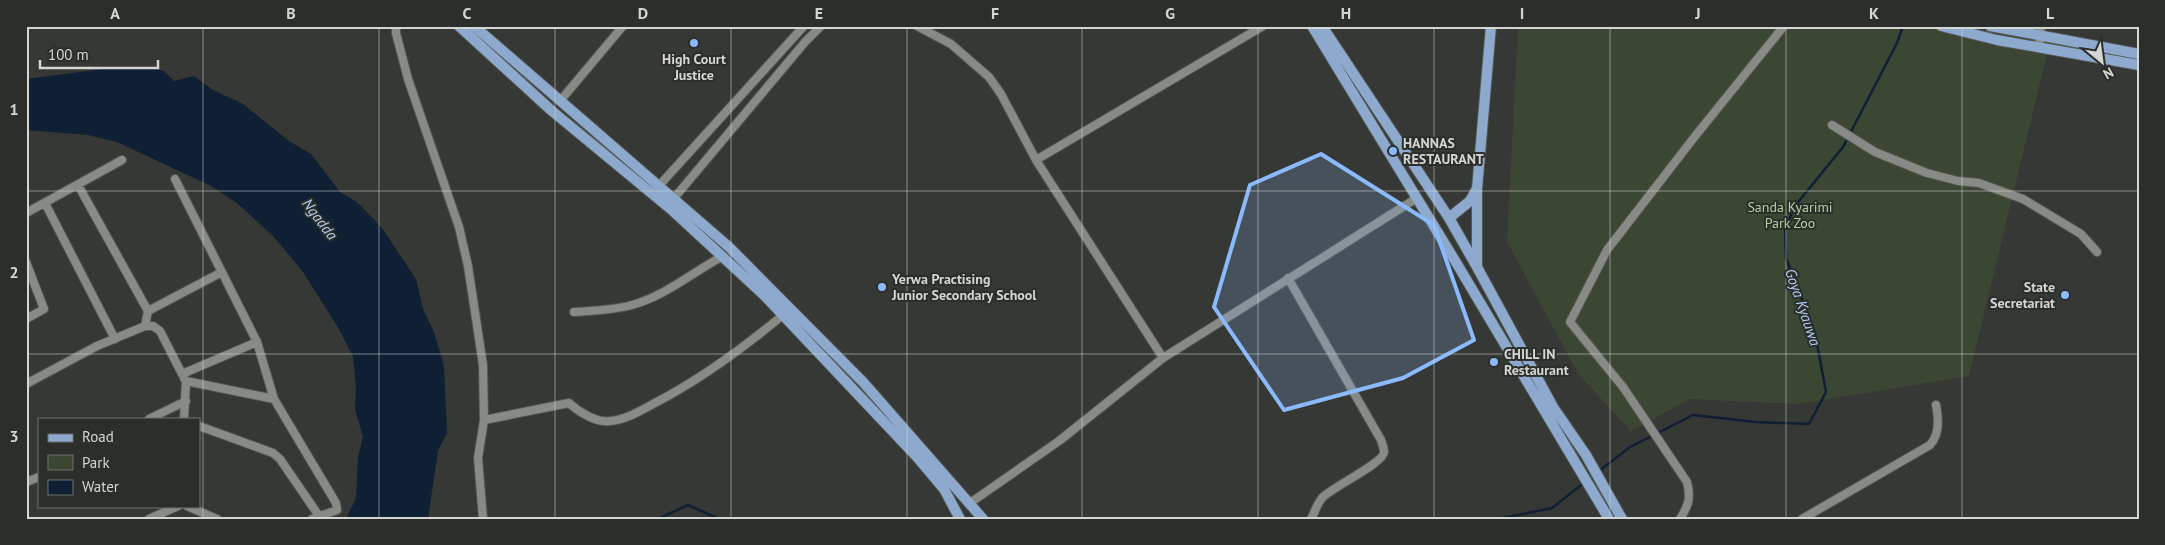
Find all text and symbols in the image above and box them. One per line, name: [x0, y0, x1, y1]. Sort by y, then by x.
text: A: [110, 3, 120, 23]
text: B: [286, 3, 296, 23]
text: C: [463, 3, 472, 23]
text: D: [638, 3, 648, 23]
text: E: [815, 3, 823, 23]
text: F: [991, 3, 999, 23]
text: G: [1165, 3, 1175, 23]
text: H: [1341, 3, 1351, 23]
text: I: [1520, 3, 1524, 23]
text: J: [1694, 3, 1701, 23]
text: K: [1869, 3, 1879, 23]
text: L: [2046, 3, 2055, 23]
marker: High Court Justice: [688, 37, 700, 49]
scale bar: [40, 38, 158, 70]
north arrow: [2078, 38, 2128, 88]
text: 100 m: [48, 45, 89, 64]
place label: High Court Justice: [662, 50, 726, 84]
text: N: [2100, 63, 2117, 83]
text: 1: [9, 99, 19, 119]
place label: HANNAS RESTAURANT: [1403, 134, 1484, 168]
marker: HANNAS RESTAURANT: [1387, 145, 1399, 157]
water label: Ngadda: [298, 194, 342, 244]
park label: Sanda Kyarimi Park Zoo: [1747, 198, 1833, 232]
text: 2: [9, 262, 19, 282]
water label: Goya Kyauwa: [1781, 266, 1825, 349]
place label: Yerwa Practising Junior Secondary School: [891, 270, 1037, 304]
place label: State Secretariat: [1990, 278, 2055, 312]
marker: Yerwa Practising Junior Secondary School: [876, 281, 888, 293]
marker: State Secretariat: [2059, 289, 2071, 301]
place label: CHILL IN Restaurant: [1504, 345, 1569, 379]
marker: CHILL IN Restaurant: [1488, 356, 1500, 368]
legend: [38, 418, 200, 508]
text: 3: [9, 426, 19, 446]
text: Road: [82, 427, 114, 446]
text: Park: [82, 453, 110, 472]
text: Water: [82, 477, 119, 496]

